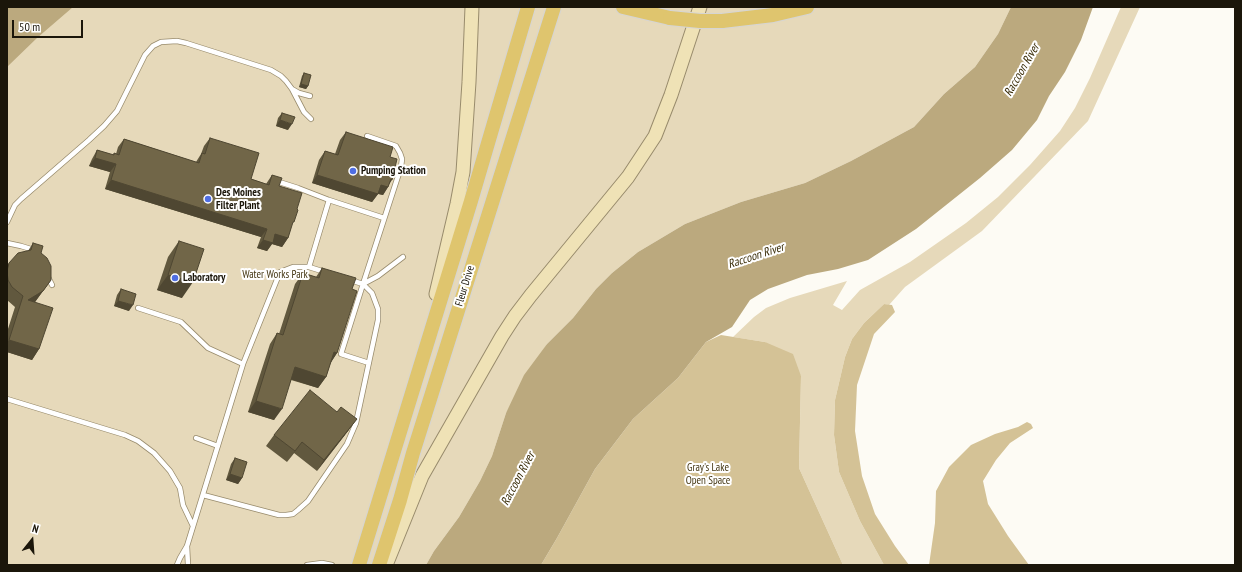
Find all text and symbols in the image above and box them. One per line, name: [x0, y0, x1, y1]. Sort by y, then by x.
scale bar: [14, 12, 85, 38]
text: 50 m: [19, 19, 40, 34]
water label: Raccoon River: [1001, 41, 1043, 99]
place label: Pumping Station: [361, 164, 426, 178]
marker: Pumping Station: [348, 166, 358, 176]
place label: Des Moines Filter Plant: [216, 186, 261, 212]
marker: Des Moines Filter Plant: [203, 194, 213, 204]
water label: Raccoon River: [726, 240, 786, 272]
street label: Fleur Drive: [453, 264, 477, 308]
park label: Water Works Park: [242, 268, 308, 282]
place label: Laboratory: [183, 271, 225, 285]
marker: Laboratory: [170, 273, 180, 283]
water label: Raccoon River: [498, 450, 538, 508]
park label: Gray's Lake Open Space: [686, 461, 730, 487]
north arrow: [12, 520, 52, 560]
text: N: [31, 521, 40, 536]

